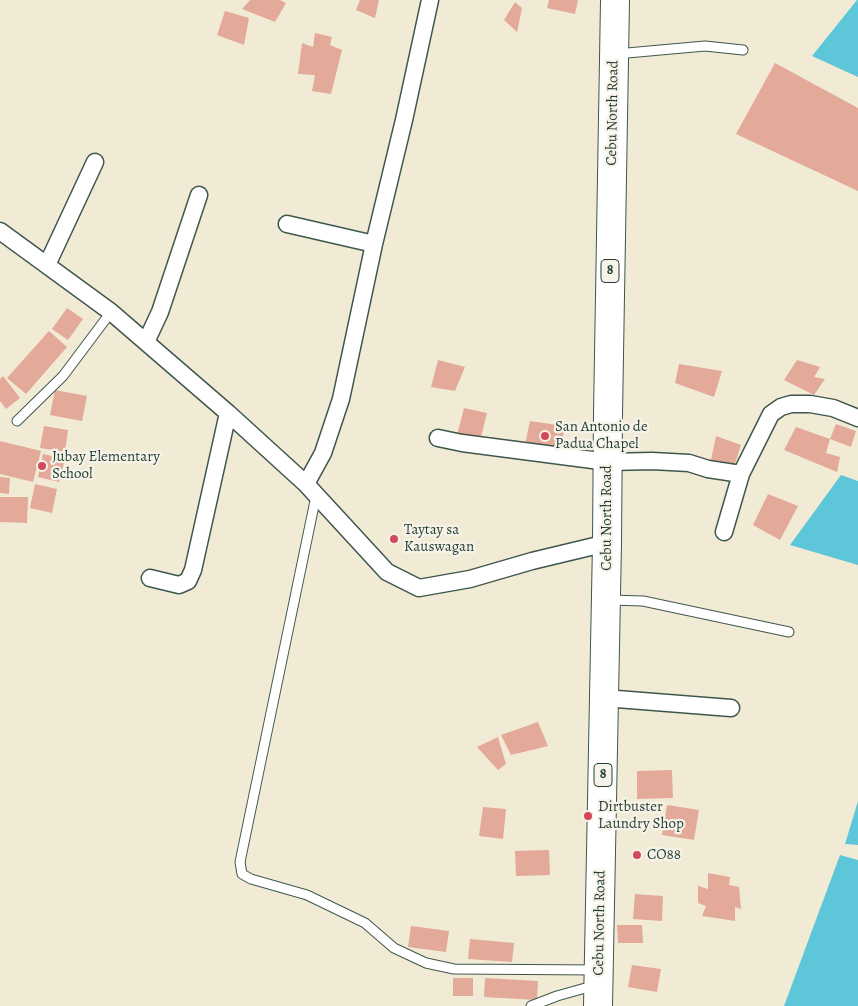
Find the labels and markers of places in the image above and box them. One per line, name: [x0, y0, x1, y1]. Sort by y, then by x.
place label: San Antonio de Padua Chapel: [555, 418, 648, 453]
marker: San Antonio de Padua Chapel: [539, 430, 551, 442]
place label: Jubay Elementary School: [52, 448, 160, 483]
marker: Jubay Elementary School: [36, 460, 48, 472]
place label: Taytay sa Kauswagan: [404, 521, 474, 556]
marker: Taytay sa Kauswagan: [388, 533, 400, 545]
place label: Dirtbuster Laundry Shop: [598, 798, 684, 833]
marker: Dirtbuster Laundry Shop: [582, 810, 594, 822]
place label: CO88: [647, 846, 681, 864]
marker: CO88: [631, 849, 643, 861]

